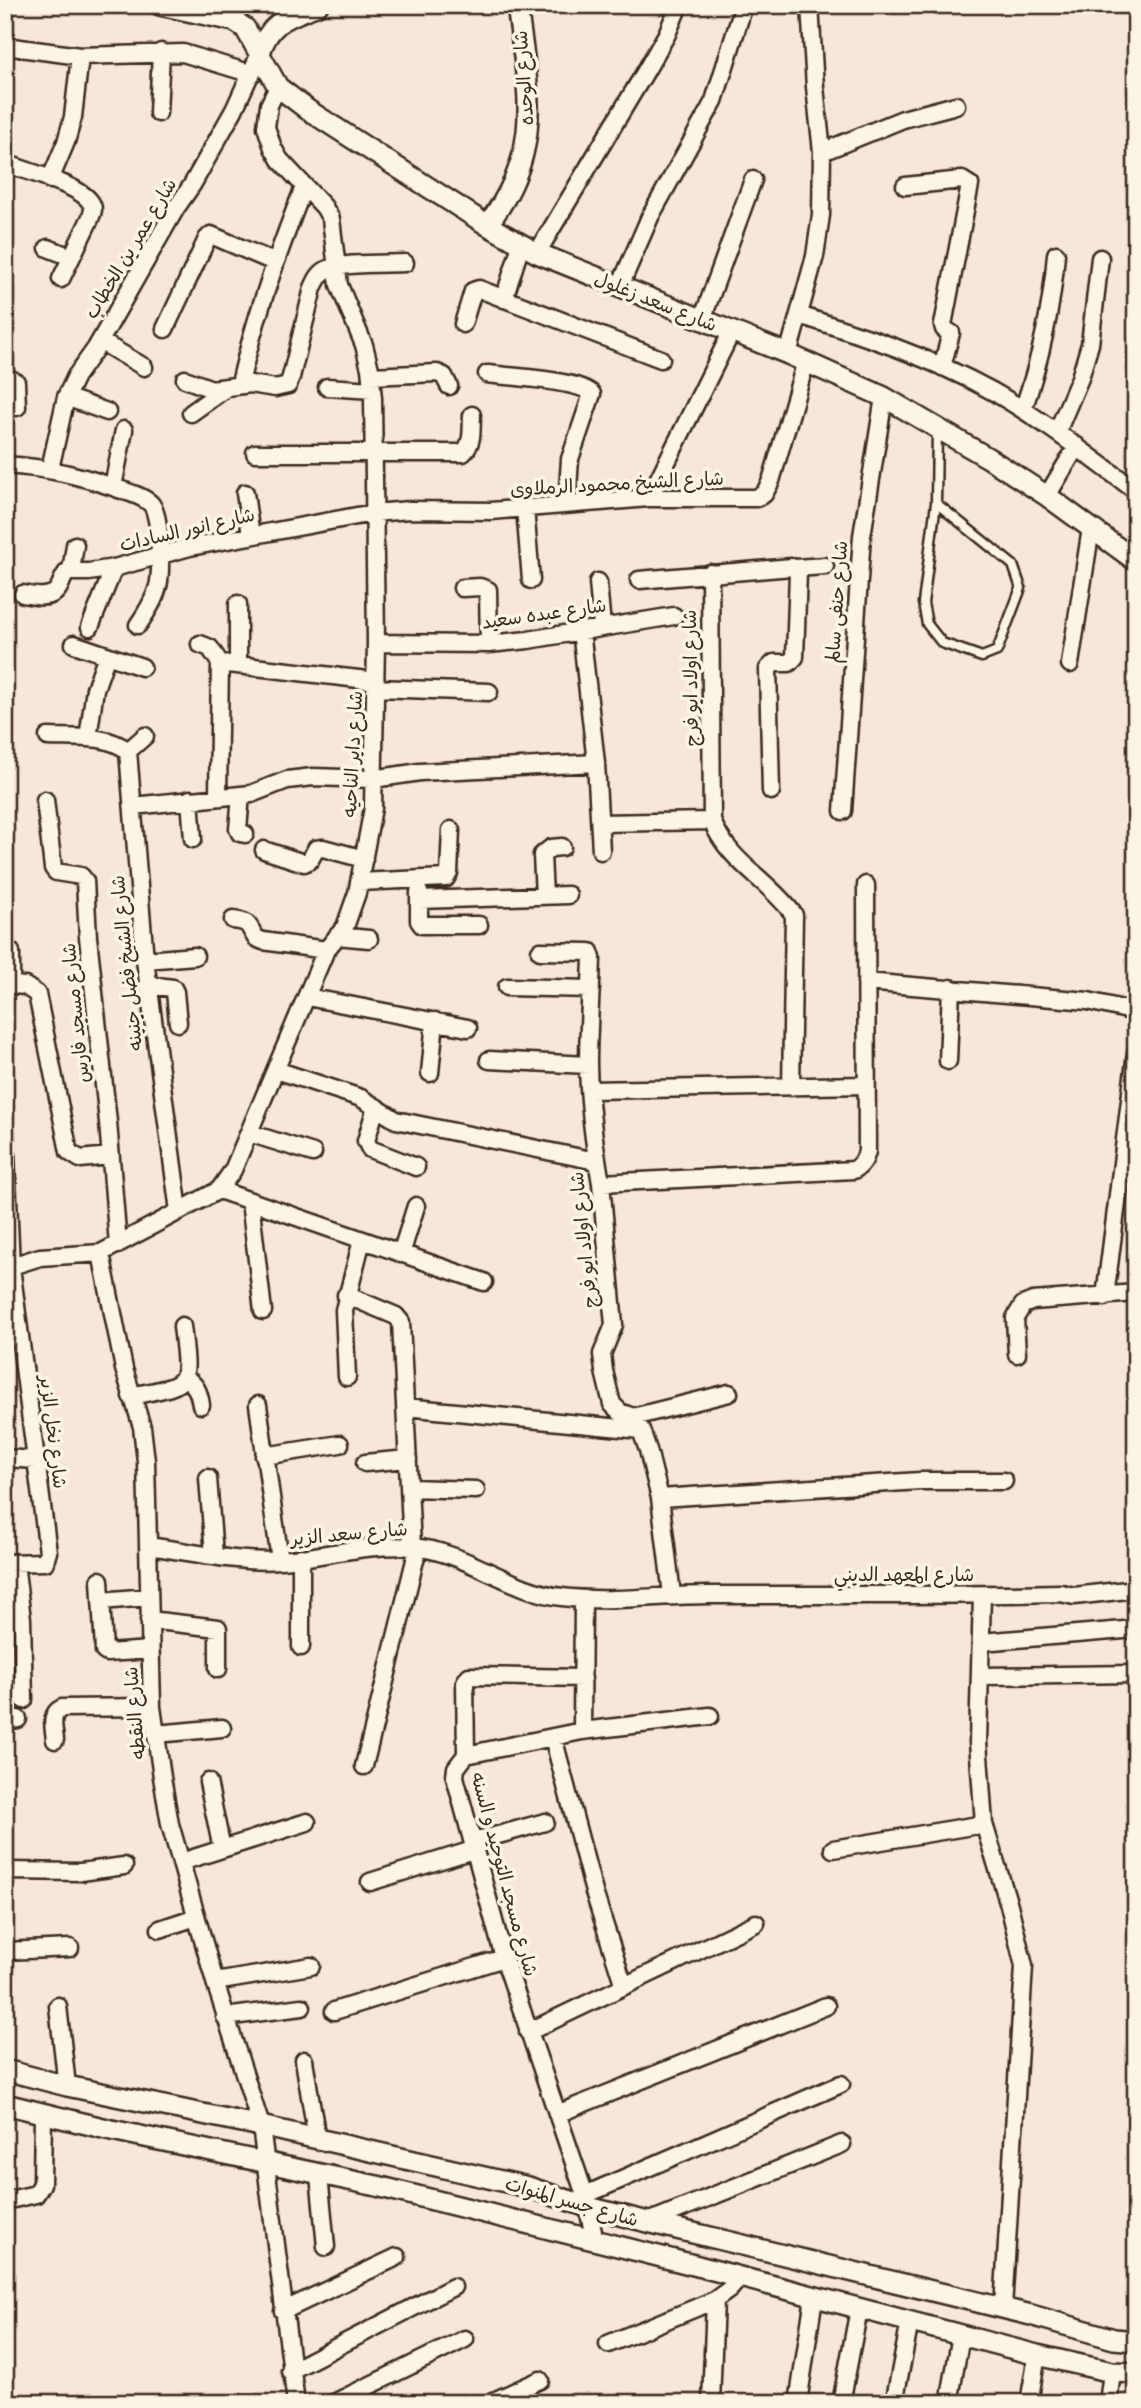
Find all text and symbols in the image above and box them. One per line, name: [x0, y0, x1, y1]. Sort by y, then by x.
street label: شارع الوحده: [512, 29, 541, 126]
street label: شارع عمر بن الخطاب: [82, 175, 184, 324]
street label: شارع سعد زغلول: [590, 269, 719, 339]
street label: شارع الشيخ محمود الرملاوى: [510, 469, 725, 504]
street label: شارع انور السادات: [118, 506, 258, 559]
street label: شارع حنفى سالم: [824, 540, 855, 664]
street label: شارع عبده سعيد: [481, 596, 608, 637]
street label: شارع اولاد ابو فرج: [681, 609, 706, 747]
street label: شارع داير الناحيه: [341, 690, 370, 818]
street label: شارع الشيخ فضل جنينه: [109, 874, 150, 1052]
street label: شارع مسجد فارس: [60, 942, 97, 1084]
street label: شارع اولاد ابو فرج: [568, 1170, 605, 1309]
street label: شارع نخل الزير: [32, 1372, 69, 1490]
street label: شارع سعد الزير: [288, 1520, 409, 1553]
street label: شارع المعهد الديني: [834, 1566, 974, 1591]
street label: شارع النقطه: [122, 1665, 153, 1760]
street label: شارع مسجد التوحيد و السنه: [463, 1770, 540, 1980]
street label: شارع جسر المنوات: [502, 2174, 640, 2234]

